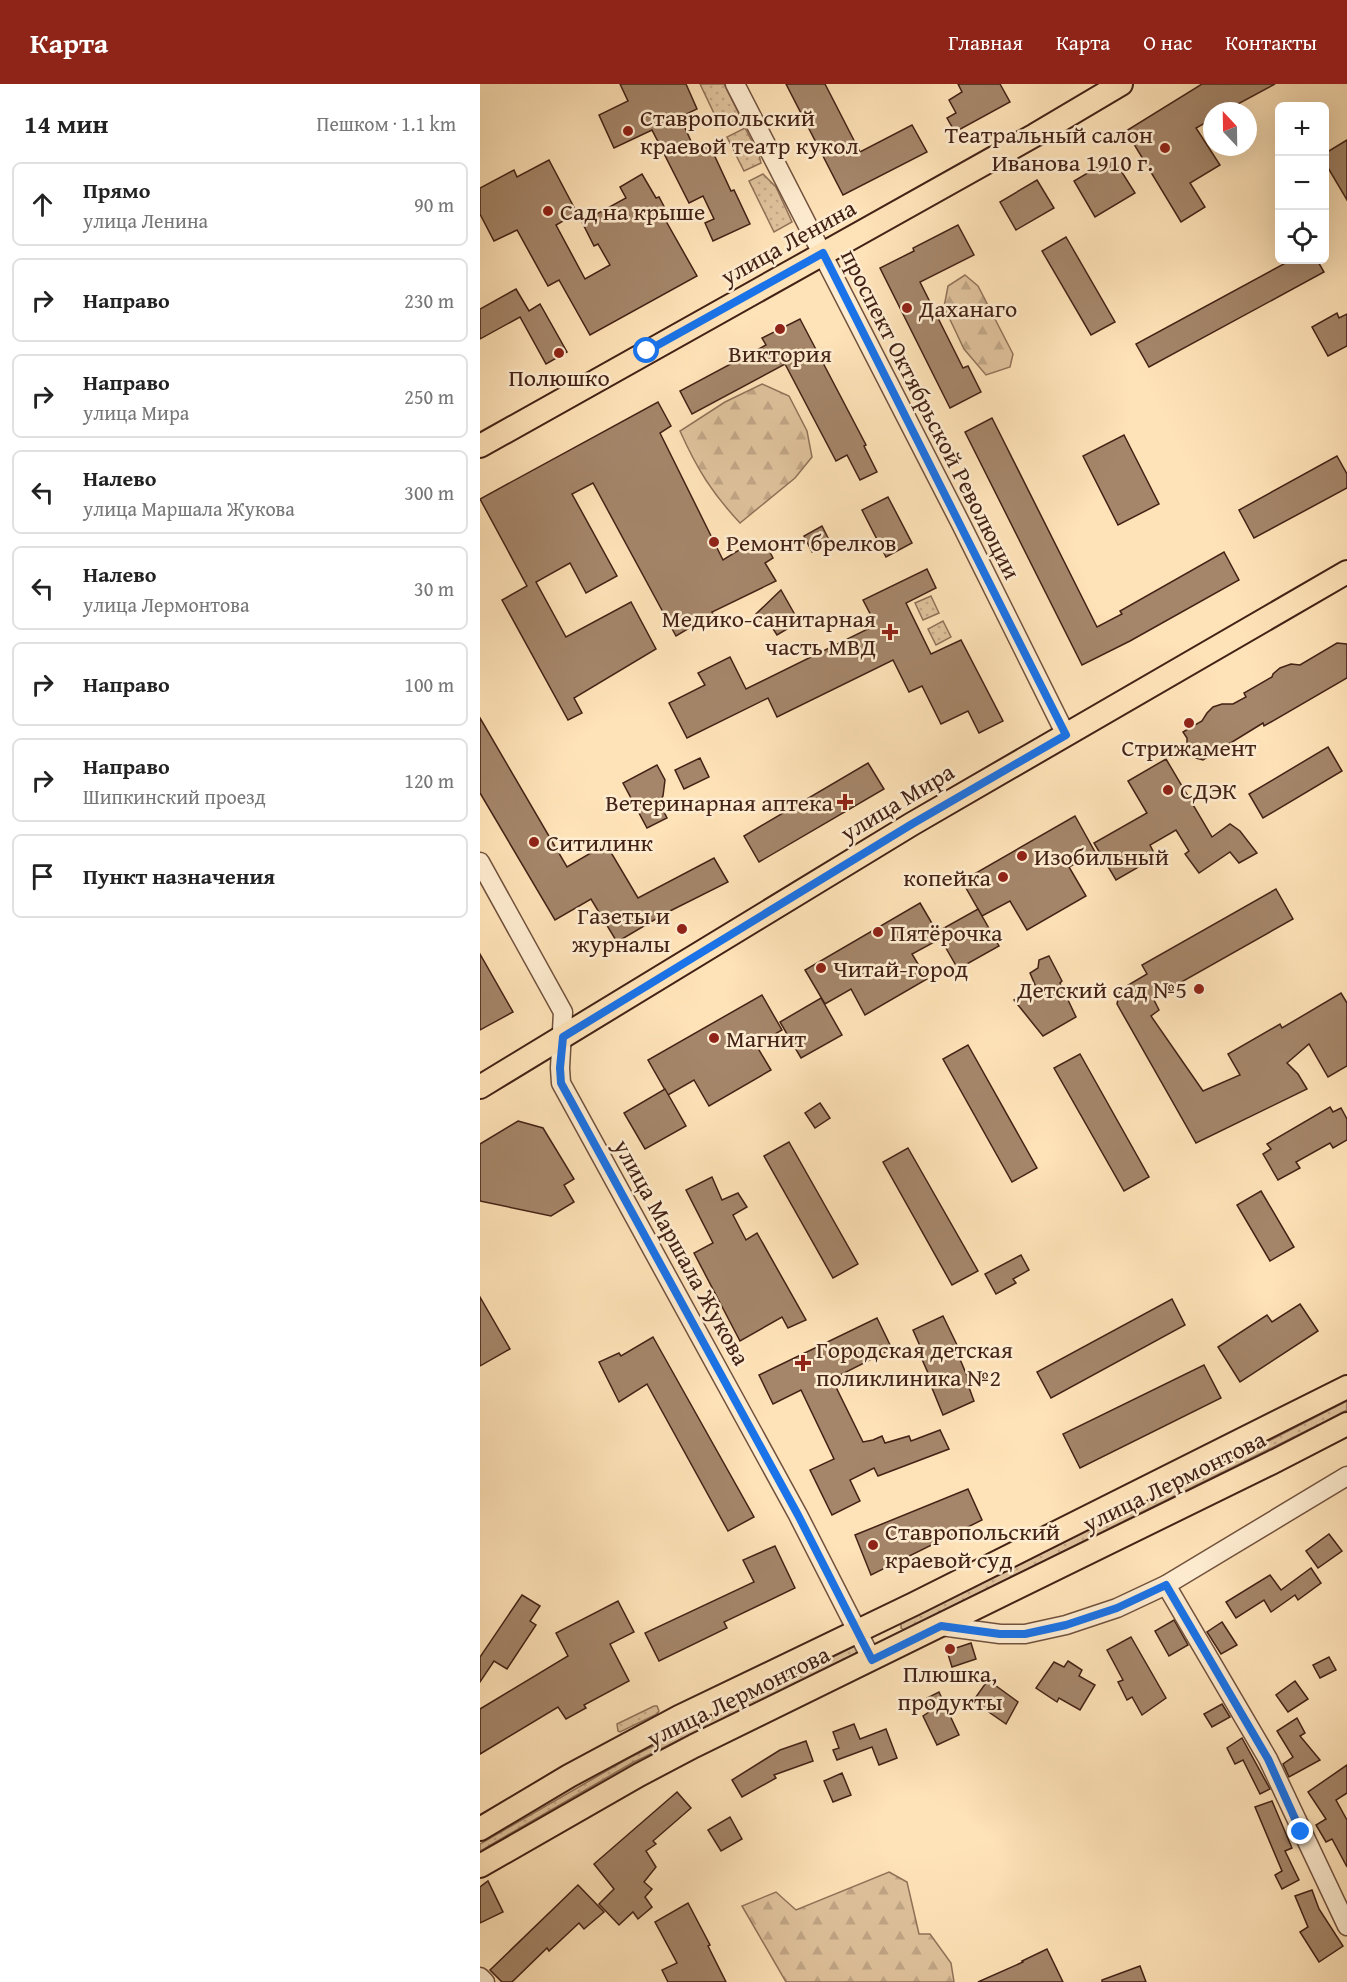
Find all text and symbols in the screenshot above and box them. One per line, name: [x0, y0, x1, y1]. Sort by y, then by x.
text: Карта: [30, 22, 108, 63]
text: Главная: [948, 27, 1023, 58]
text: Карта: [1056, 27, 1110, 58]
text: О нас: [1143, 27, 1192, 58]
text: Контакты: [1225, 27, 1317, 58]
place label: Ставропольский краевой театр кукол: [640, 100, 859, 163]
north arrow: [1203, 102, 1257, 156]
map controls: [1275, 102, 1329, 264]
button: +: [1275, 102, 1329, 156]
text: 14 мин: [24, 104, 109, 143]
text: Пешком · 1.1 km: [316, 109, 456, 138]
place label: Театральный салон Иванова 1910 г.: [945, 117, 1153, 180]
marker: Ставропольский краевой театр кукол: [621, 124, 635, 138]
marker: Театральный салон Иванова 1910 г.: [1158, 141, 1172, 155]
button: −: [1275, 156, 1329, 210]
text: Прямо: [83, 174, 150, 206]
icon: ahead: [26, 188, 59, 221]
text: 90 m: [414, 190, 454, 219]
street label: улица Ленина: [713, 190, 863, 294]
place label: Сад на крыше: [560, 194, 705, 229]
marker: Сад на крыше: [541, 204, 555, 218]
text: улица Ленина: [83, 206, 208, 235]
button: locate: [1275, 210, 1329, 264]
street label: проспект Октябрьской Революции: [832, 243, 1030, 585]
icon: right: [26, 284, 59, 317]
text: Направо: [83, 284, 170, 316]
text: 230 m: [404, 286, 454, 315]
place label: Даханаго: [918, 291, 1017, 326]
marker: Даханаго: [900, 301, 914, 315]
marker: Виктория: [773, 322, 787, 336]
place label: Виктория: [728, 336, 832, 371]
route start: [633, 337, 659, 363]
marker: Полюшко: [552, 346, 566, 360]
place label: Полюшко: [508, 360, 610, 395]
text: Направо: [83, 366, 170, 398]
icon: right: [26, 380, 59, 413]
text: 250 m: [404, 382, 454, 411]
text: улица Мира: [83, 398, 189, 427]
text: Налево: [83, 462, 156, 494]
icon: left: [26, 476, 59, 509]
text: 300 m: [404, 478, 454, 507]
text: улица Маршала Жукова: [83, 494, 295, 523]
place label: Ремонт брелков: [726, 525, 897, 560]
marker: Ремонт брелков: [707, 535, 721, 549]
text: Налево: [83, 558, 156, 590]
icon: left: [26, 572, 59, 605]
text: 30 m: [414, 574, 454, 603]
text: улица Лермонтова: [83, 590, 250, 619]
place label: Медико-санитарная часть МВД: [662, 601, 876, 664]
marker: Медико-санитарная часть МВД: [881, 623, 899, 641]
icon: right: [26, 668, 59, 701]
text: Направо: [83, 668, 170, 700]
text: 100 m: [404, 670, 454, 699]
marker: Стрижамент: [1182, 716, 1196, 730]
place label: Стрижамент: [1122, 730, 1257, 765]
text: Направо: [83, 750, 170, 782]
street label: улица Мира: [832, 754, 961, 850]
icon: right: [26, 764, 59, 797]
text: 120 m: [404, 766, 454, 795]
place label: СДЭК: [1180, 773, 1237, 808]
text: Шипкинский проезд: [83, 782, 266, 811]
marker: СДЭК: [1161, 783, 1175, 797]
place label: Ветеринарная аптека: [605, 785, 834, 820]
marker: Ветеринарная аптека: [838, 795, 852, 809]
place label: Ситилинк: [546, 825, 654, 860]
marker: Ситилинк: [527, 835, 541, 849]
place label: Изобильный: [1034, 839, 1169, 874]
marker: Изобильный: [1015, 849, 1029, 863]
icon: arrive: [26, 860, 59, 893]
text: Пункт назначения: [83, 860, 275, 892]
place label: копейка: [903, 860, 992, 895]
marker: копейка: [996, 870, 1010, 884]
place label: Газеты и журналы: [572, 898, 670, 961]
place label: Пятёрочка: [890, 915, 1003, 950]
marker: Газеты и журналы: [675, 922, 689, 936]
marker: Пятёрочка: [871, 925, 885, 939]
place label: Читай-город: [833, 951, 968, 986]
marker: Читай-город: [814, 961, 828, 975]
place label: Детский сад №5: [1016, 972, 1187, 1007]
marker: Детский сад №5: [1192, 982, 1206, 996]
place label: Магнит: [726, 1021, 807, 1056]
marker: Магнит: [707, 1031, 721, 1045]
street label: улица Маршала Жукова: [605, 1131, 759, 1372]
place label: Городская детская поликлиника №2: [816, 1332, 1013, 1395]
marker: Городская детская поликлиника №2: [794, 1354, 812, 1372]
street label: улица Лермонтова: [1076, 1421, 1272, 1541]
place label: Ставропольский краевой суд: [885, 1514, 1060, 1577]
marker: Ставропольский краевой суд: [866, 1538, 880, 1552]
street label: улица Лермонтова: [640, 1636, 836, 1756]
marker: Плюшка, продукты: [943, 1642, 957, 1656]
place label: Плюшка, продукты: [898, 1656, 1003, 1719]
route end: [1287, 1818, 1313, 1844]

